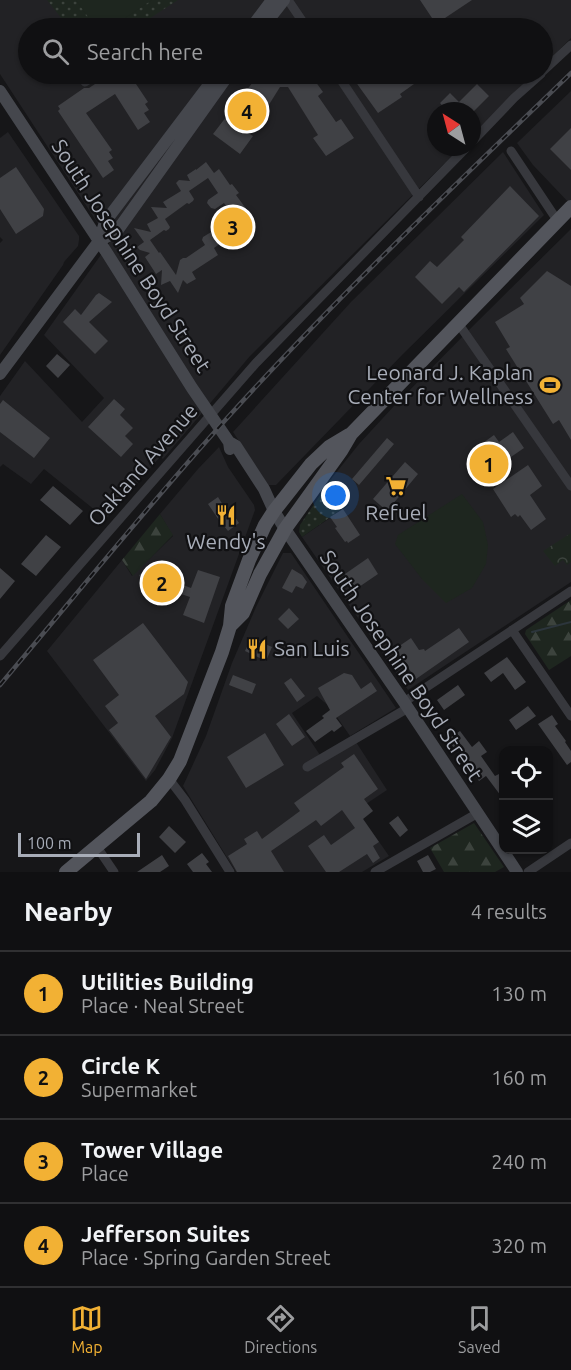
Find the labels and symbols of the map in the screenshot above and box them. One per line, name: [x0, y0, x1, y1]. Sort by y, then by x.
pin: 4: [228, 88, 266, 134]
north arrow: [427, 102, 481, 156]
street label: South Josephine Boyd Street: [47, 135, 216, 376]
pin: 3: [214, 204, 252, 250]
place label: Leonard J. Kaplan Center for Wellness: [347, 360, 533, 408]
sports icon: Leonard J. Kaplan Center for Wellness: [538, 373, 562, 397]
street label: Oakland Avenue: [83, 398, 202, 530]
pin: 1: [470, 442, 508, 486]
supermarket icon: Refuel: [384, 474, 408, 498]
your location: [321, 481, 350, 510]
place label: Refuel: [365, 500, 427, 524]
restaurant icon: Wendy's: [214, 503, 238, 527]
place label: Wendy's: [186, 529, 266, 553]
street label: South Josephine Boyd Street: [316, 546, 488, 785]
pin: 2: [142, 560, 182, 606]
place label: San Luis: [274, 636, 350, 660]
restaurant icon: San Luis: [245, 637, 269, 661]
scale bar: [18, 830, 140, 858]

